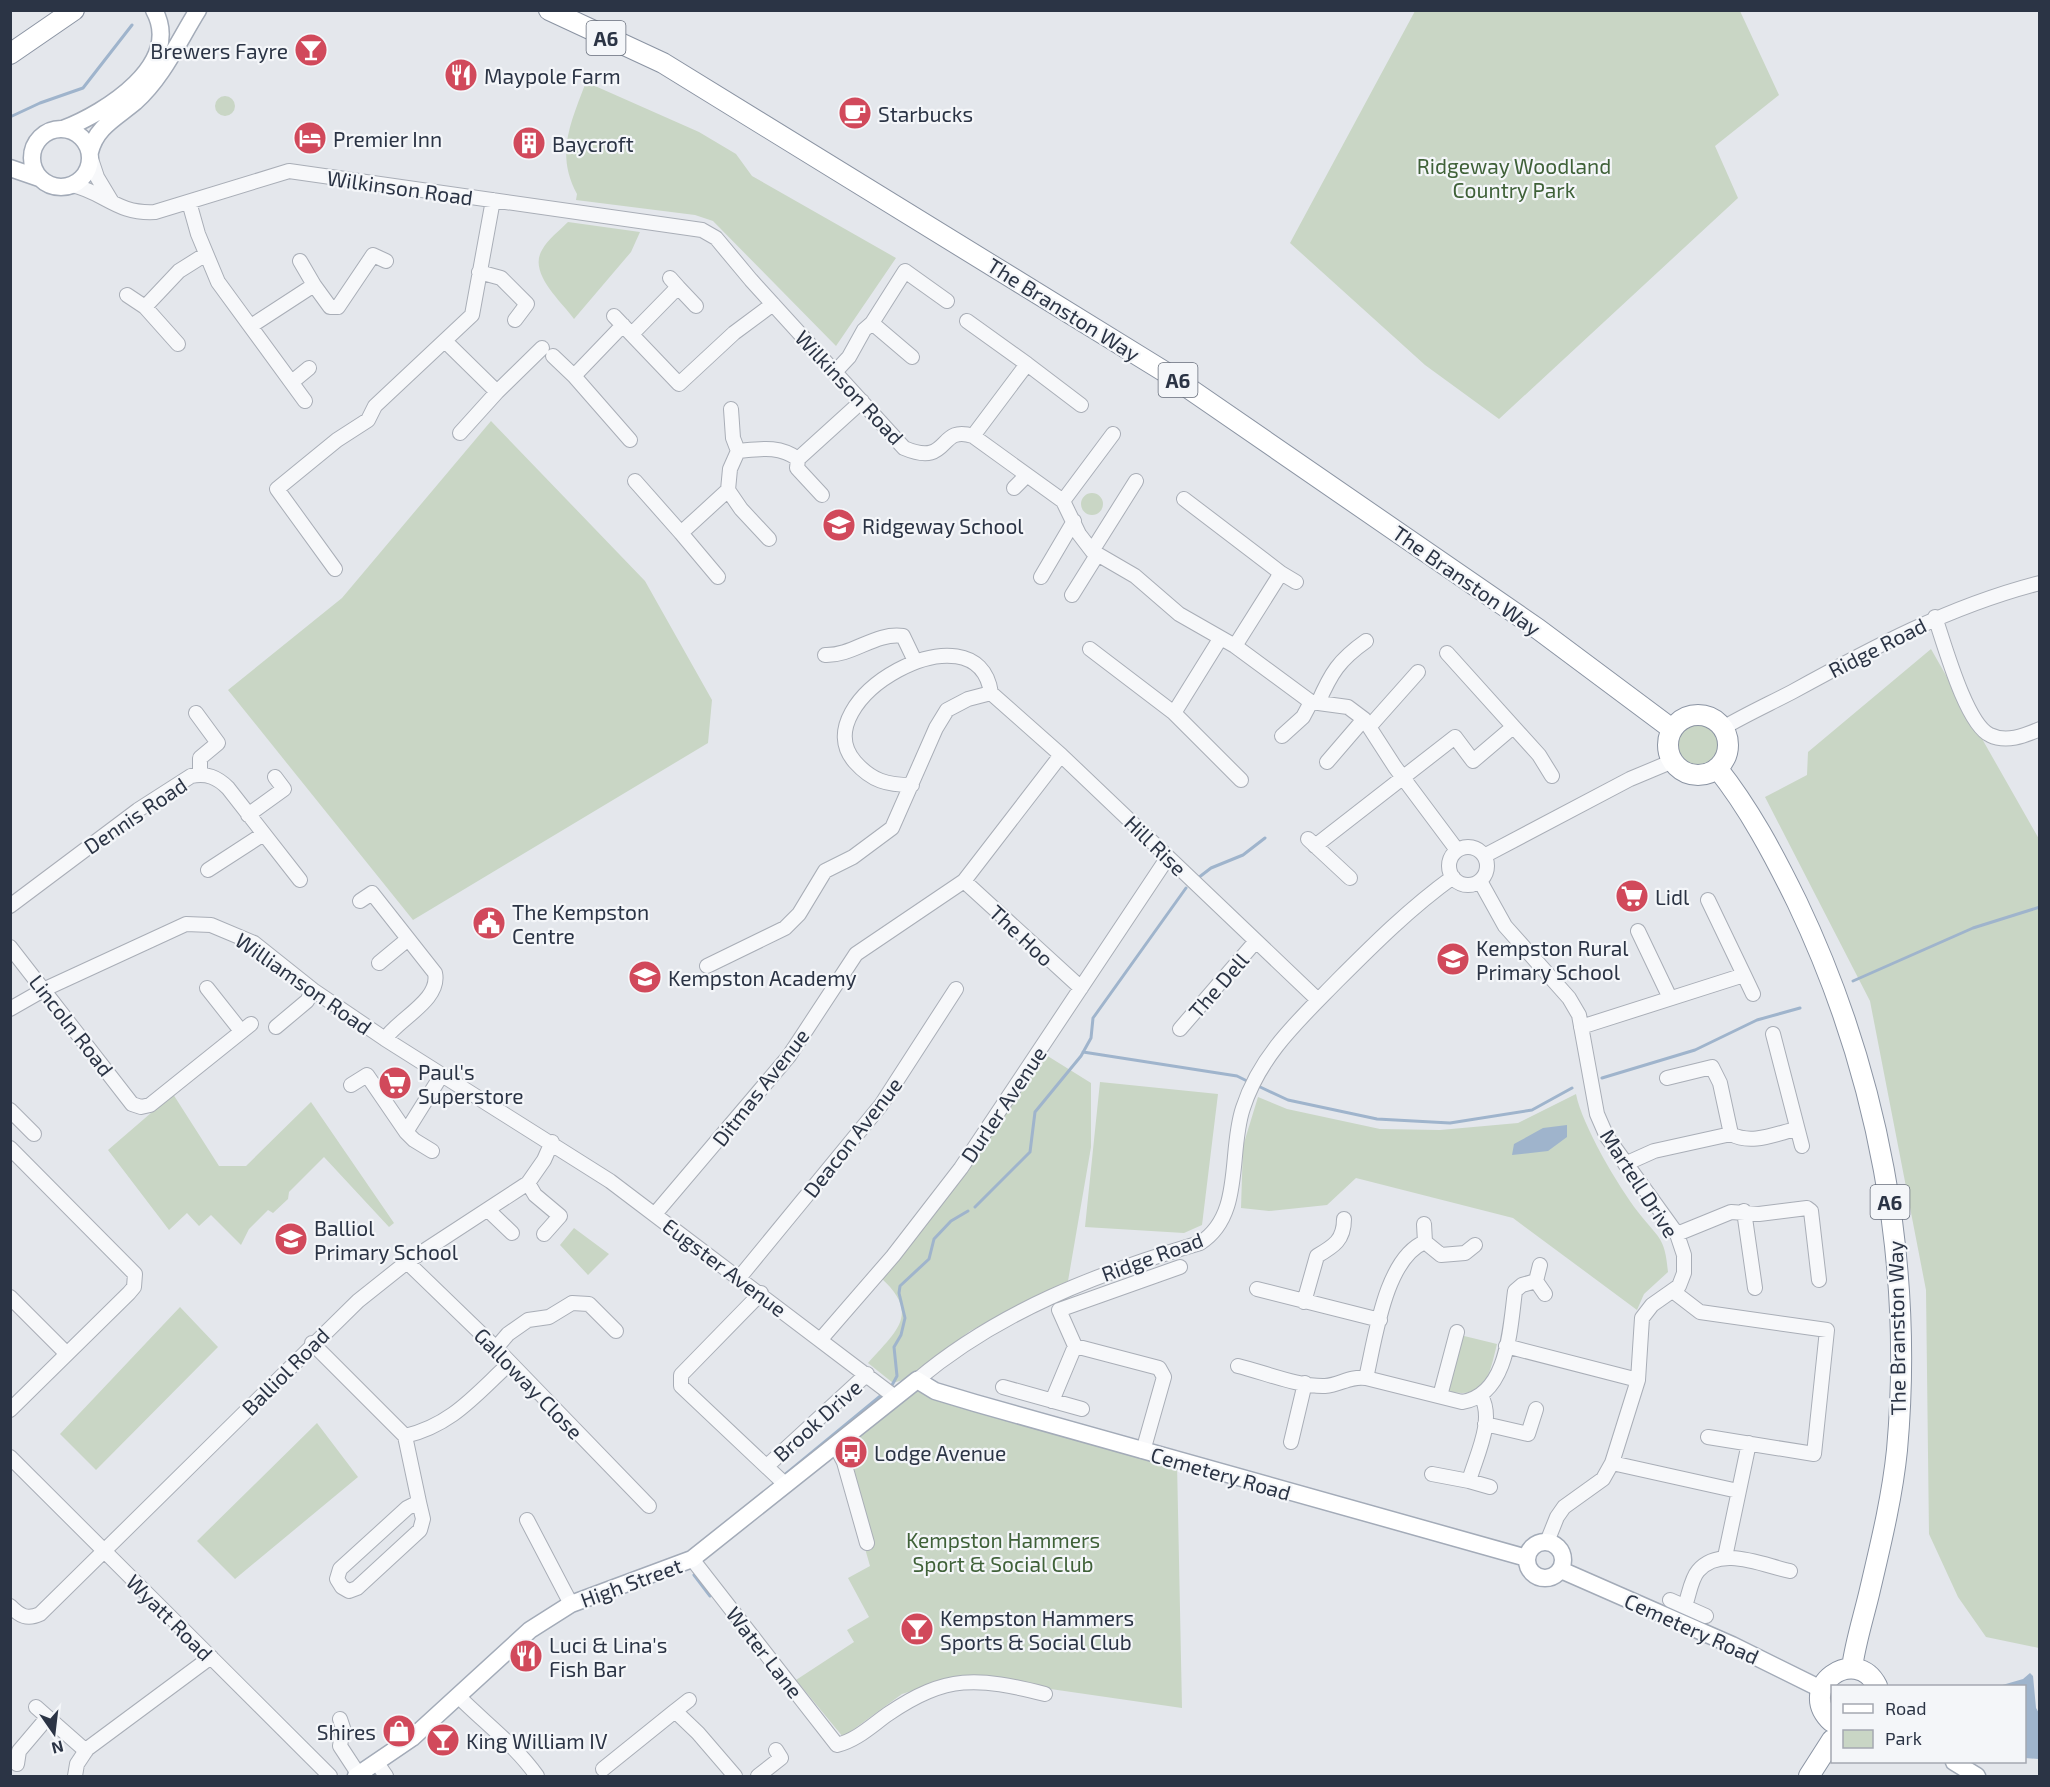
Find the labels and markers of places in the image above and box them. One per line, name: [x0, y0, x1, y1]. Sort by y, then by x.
bar icon: Brewers Fayre: [293, 32, 329, 68]
place label: Brewers Fayre: [150, 38, 288, 63]
restaurant icon: Maypole Farm: [443, 57, 479, 93]
place label: Maypole Farm: [484, 63, 621, 88]
cafe icon: Starbucks: [837, 95, 873, 131]
place label: Starbucks: [878, 101, 973, 126]
hotel icon: Premier Inn: [292, 120, 328, 156]
building icon: Baycroft: [511, 125, 547, 161]
place label: Premier Inn: [333, 126, 442, 151]
place label: Baycroft: [552, 131, 634, 156]
school or university icon: Ridgeway School: [821, 507, 857, 543]
place label: Ridgeway School: [862, 513, 1024, 538]
supermarket icon: Lidl: [1614, 878, 1650, 914]
place label: Lidl: [1655, 884, 1690, 909]
place label: The Kempston Centre: [512, 899, 649, 948]
public building icon: The Kempston Centre: [471, 905, 507, 941]
place label: Kempston Rural Primary School: [1476, 935, 1629, 984]
school or university icon: Kempston Rural Primary School: [1435, 941, 1471, 977]
school or university icon: Kempston Academy: [627, 959, 663, 995]
place label: Kempston Academy: [668, 965, 857, 990]
place label: Paul's Superstore: [418, 1059, 524, 1108]
supermarket icon: Paul's Superstore: [377, 1065, 413, 1101]
place label: Balliol Primary School: [314, 1215, 459, 1264]
school or university icon: Balliol Primary School: [273, 1221, 309, 1257]
bus stop icon: Lodge Avenue: [833, 1434, 869, 1470]
place label: Lodge Avenue: [874, 1440, 1006, 1465]
place label: Kempston Hammers Sports & Social Club: [940, 1605, 1134, 1654]
bar icon: Kempston Hammers Sports & Social Club: [899, 1611, 935, 1647]
place label: Luci & Lina's Fish Bar: [549, 1632, 667, 1681]
restaurant icon: Luci & Lina's Fish Bar: [508, 1638, 544, 1674]
shop icon: Shires: [381, 1713, 417, 1749]
place label: Shires: [317, 1719, 376, 1744]
bar icon: King William IV: [425, 1722, 461, 1758]
place label: King William IV: [466, 1728, 608, 1753]

